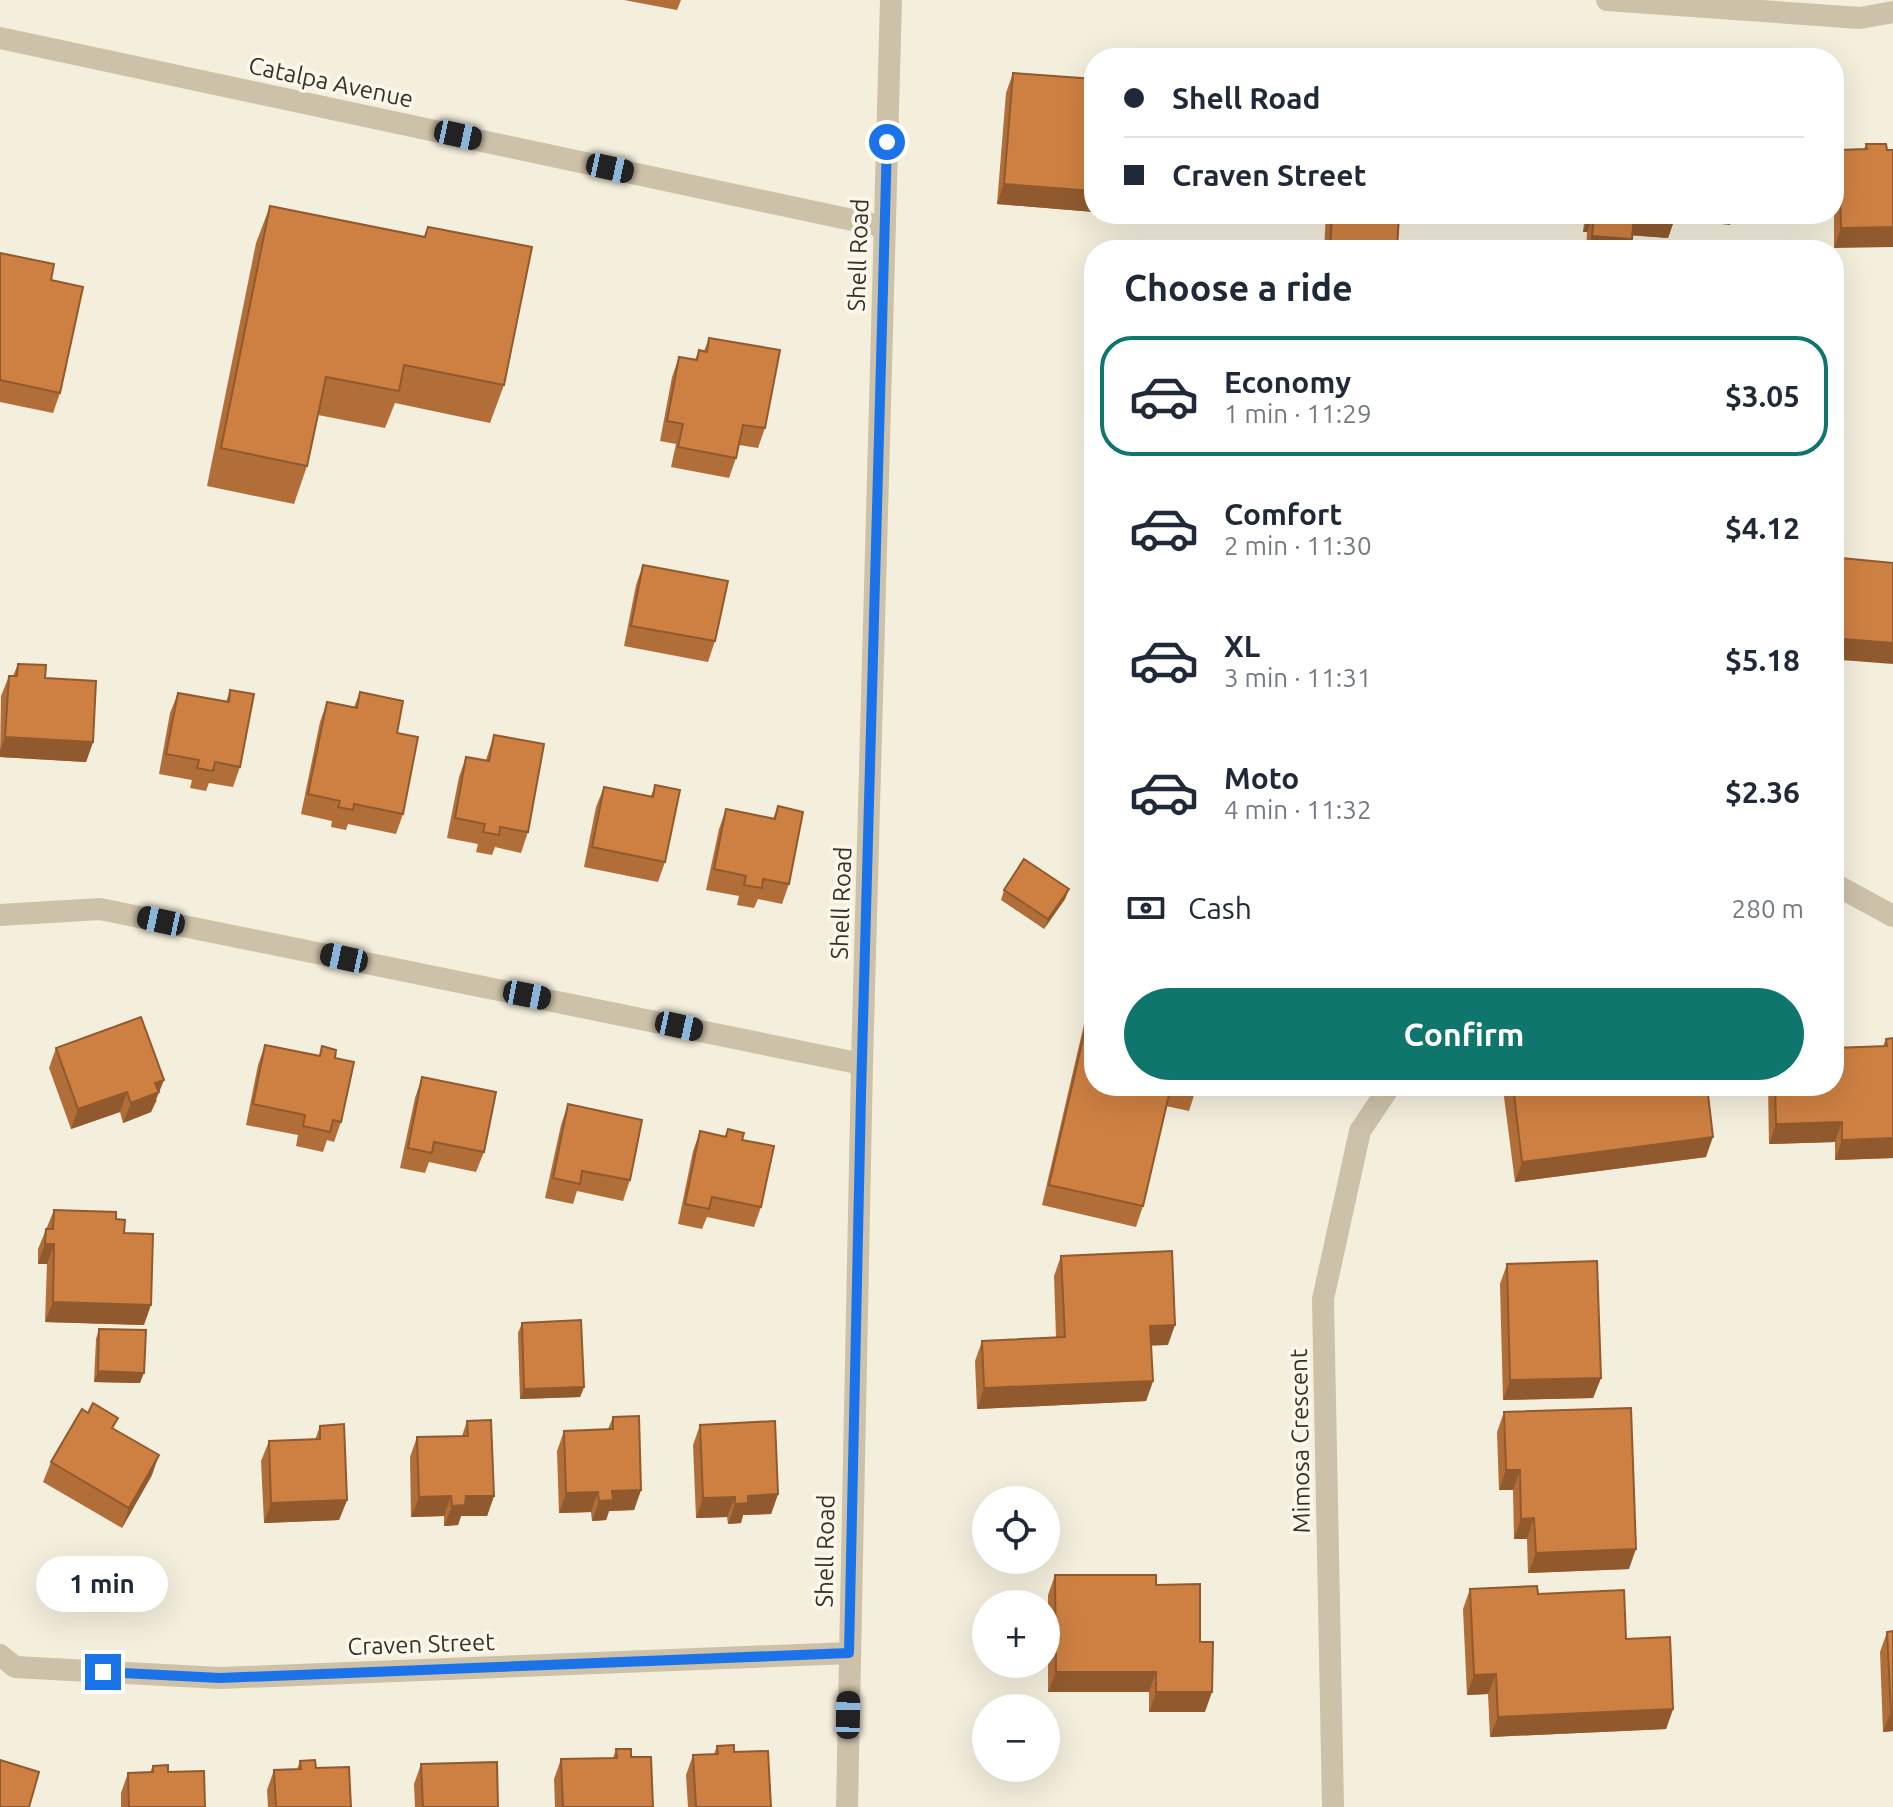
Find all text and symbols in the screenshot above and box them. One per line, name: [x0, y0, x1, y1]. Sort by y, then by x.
street label: Catalpa Avenue: [246, 51, 416, 113]
text: Shell Road: [1172, 81, 1321, 115]
car: [432, 118, 484, 152]
route start: [869, 124, 905, 160]
car: [584, 151, 636, 185]
text: Craven Street: [1172, 158, 1366, 192]
street label: Shell Road: [843, 198, 873, 312]
text: Choose a ride: [1124, 267, 1353, 308]
icon: car: [1128, 360, 1200, 432]
text: Economy: [1224, 365, 1351, 399]
text: $3.05: [1725, 379, 1800, 413]
text: 1 min · 11:29: [1224, 399, 1372, 428]
icon: car: [1128, 492, 1200, 564]
text: Comfort: [1224, 497, 1342, 531]
text: $4.12: [1725, 511, 1800, 545]
text: 2 min · 11:30: [1224, 531, 1372, 560]
icon: car: [1128, 624, 1200, 696]
text: XL: [1224, 629, 1260, 663]
text: $5.18: [1725, 643, 1800, 677]
text: 3 min · 11:31: [1224, 663, 1372, 692]
icon: car: [1128, 756, 1200, 828]
text: Moto: [1224, 761, 1299, 795]
text: $2.36: [1725, 775, 1800, 809]
text: 4 min · 11:32: [1224, 795, 1372, 824]
street label: Shell Road: [826, 846, 856, 960]
icon: cash: [1124, 886, 1168, 930]
text: Cash: [1188, 891, 1252, 925]
text: 280 m: [1732, 894, 1804, 923]
car: [135, 904, 187, 938]
car: [318, 941, 370, 975]
car: [501, 979, 553, 1011]
button: Confirm: [1124, 988, 1804, 1080]
car: [653, 1009, 705, 1043]
street label: Mimosa Crescent: [1285, 1348, 1315, 1534]
map controls: [972, 1486, 1060, 1782]
button: locate: [972, 1486, 1060, 1574]
street label: Shell Road: [811, 1494, 839, 1608]
callout: 1 min: [37, 1556, 169, 1612]
text: 1 min: [69, 1569, 135, 1598]
button: +: [972, 1590, 1060, 1678]
street label: Craven Street: [347, 1628, 496, 1660]
route end: [85, 1654, 121, 1690]
car: [836, 1691, 860, 1739]
button: −: [972, 1694, 1060, 1782]

